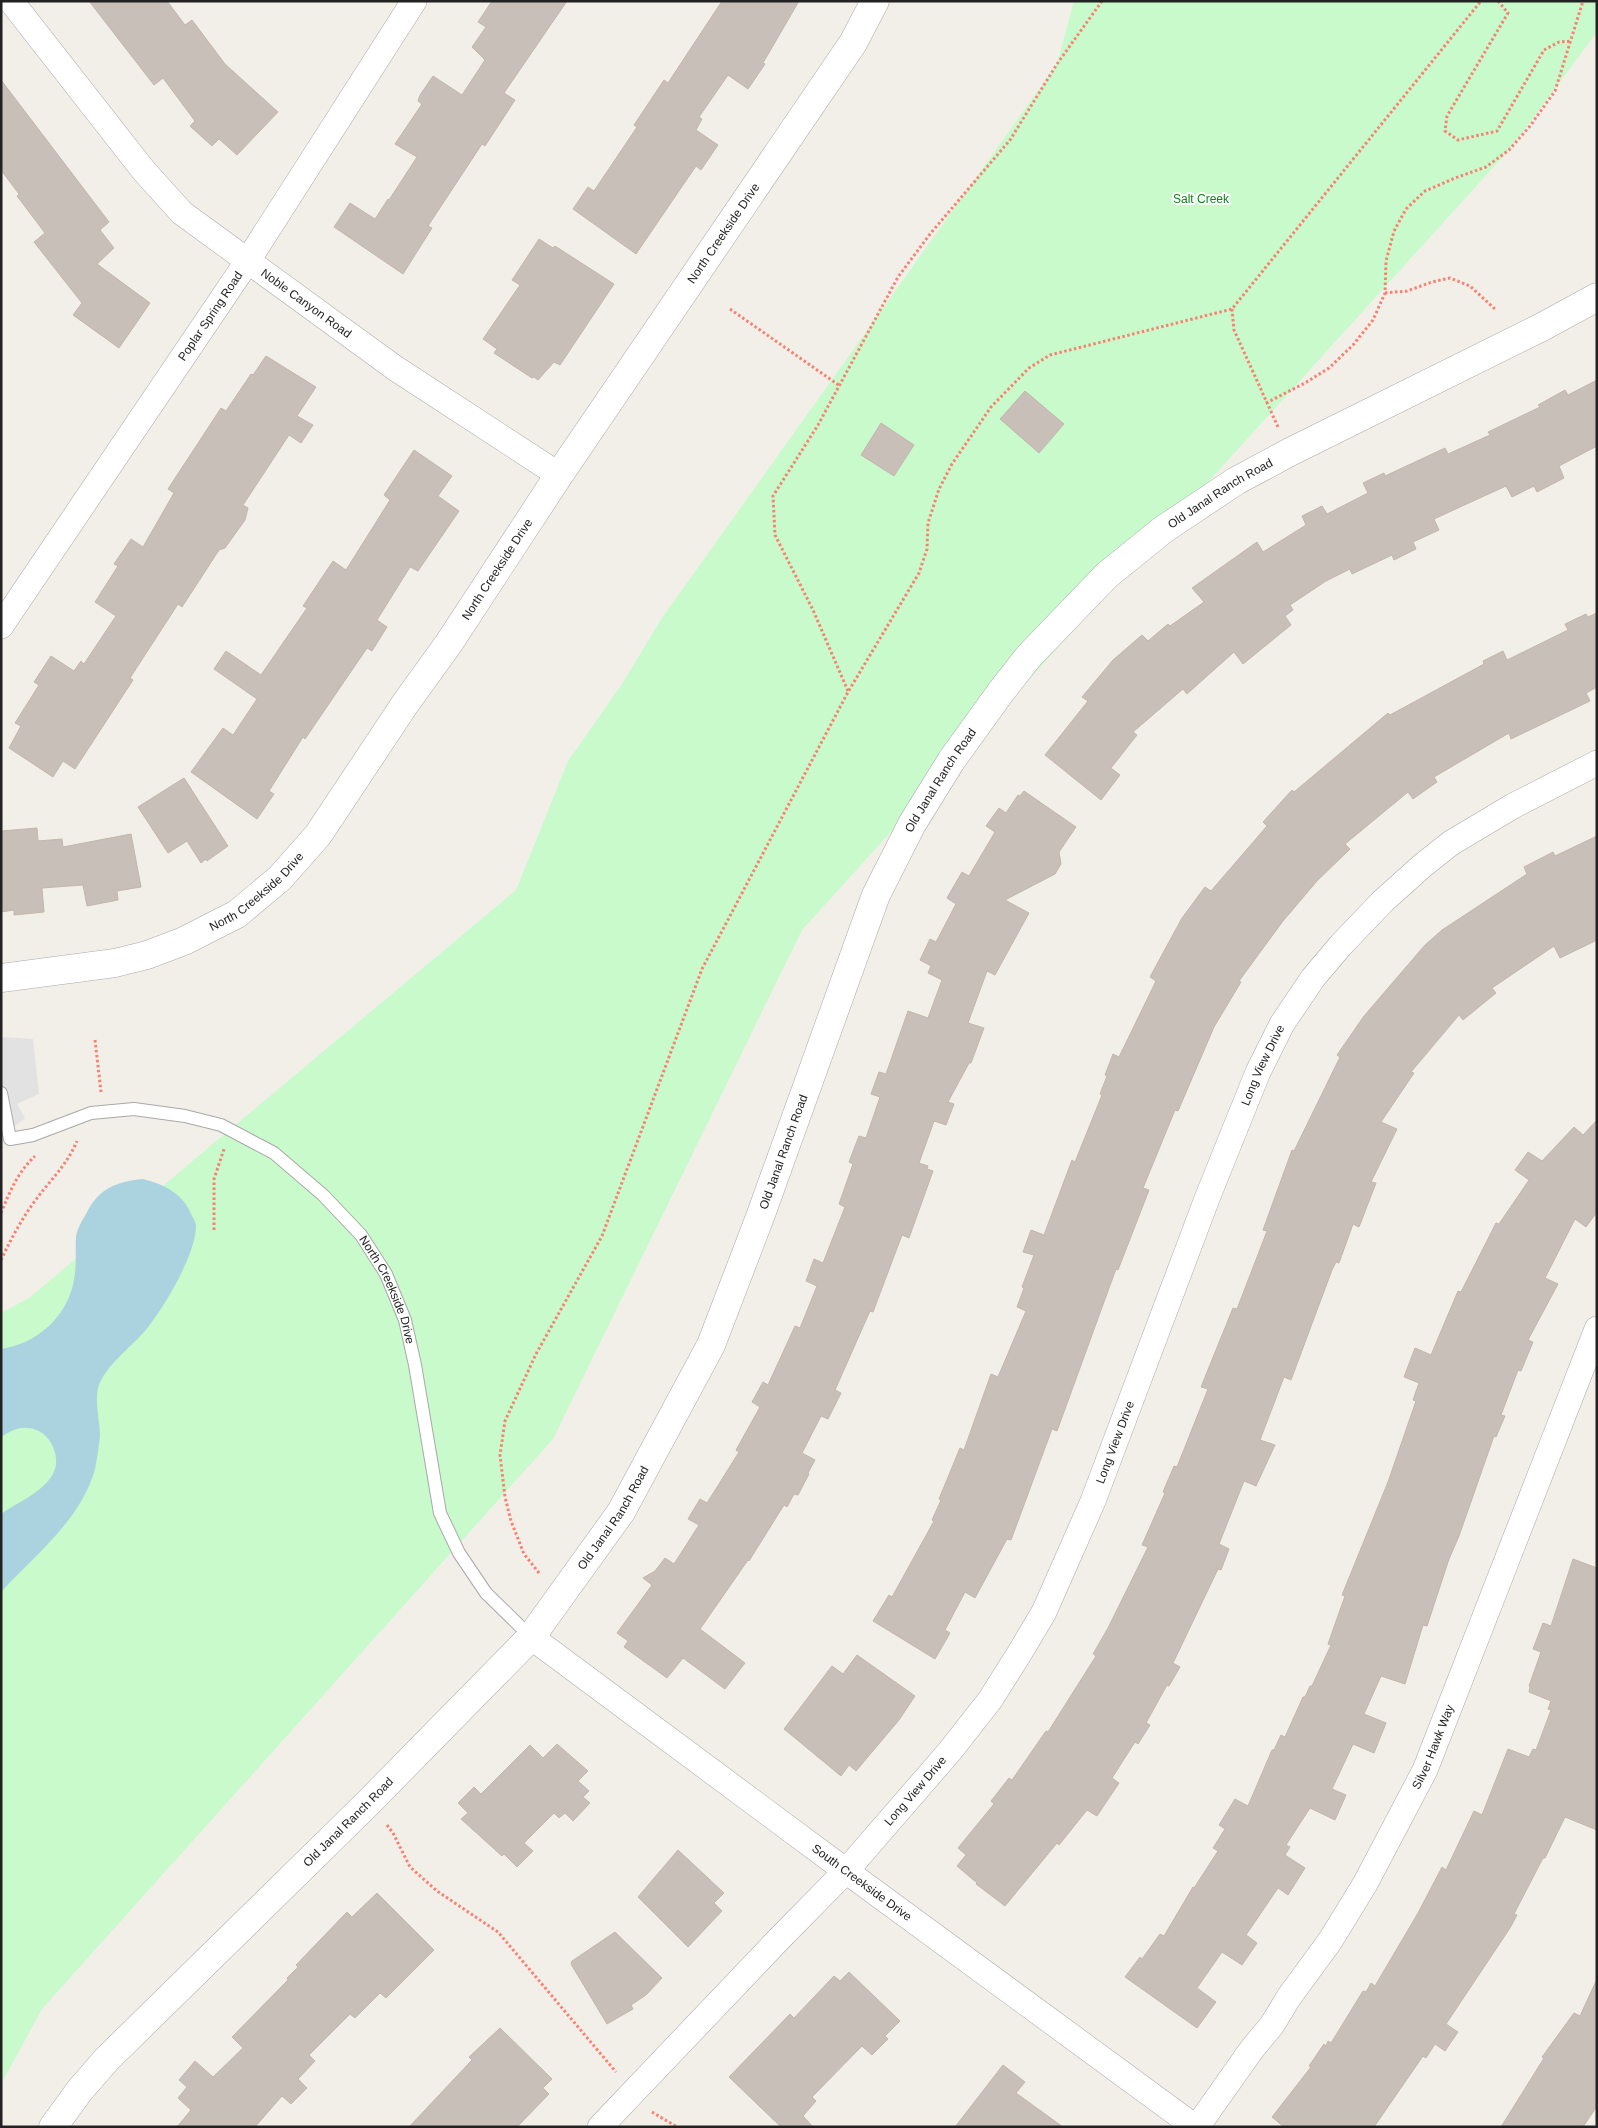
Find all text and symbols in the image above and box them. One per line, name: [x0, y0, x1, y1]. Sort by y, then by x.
street label: North Creekside Drive: [684, 180, 763, 286]
park label: Salt Creek: [1173, 192, 1230, 206]
street label: Noble Canyon Road: [258, 266, 354, 341]
street label: Poplar Spring Road: [175, 269, 246, 364]
street label: Old Janal Ranch Road: [1165, 456, 1275, 531]
street label: North Creekside Drive: [459, 516, 536, 623]
street label: Old Janal Ranch Road: [902, 726, 979, 835]
street label: North Creekside Drive: [207, 849, 307, 934]
street label: Long View Drive: [1238, 1022, 1288, 1108]
street label: Old Janal Ranch Road: [756, 1093, 810, 1211]
street label: North Creekside Drive: [356, 1233, 417, 1346]
street label: Long View Drive: [1093, 1399, 1137, 1486]
street label: Old Janal Ranch Road: [575, 1464, 651, 1573]
street label: Silver Hawk Way: [1409, 1703, 1457, 1792]
street label: Long View Drive: [882, 1753, 949, 1829]
street label: Old Janal Ranch Road: [300, 1775, 396, 1870]
street label: South Creekside Drive: [809, 1841, 915, 1924]

